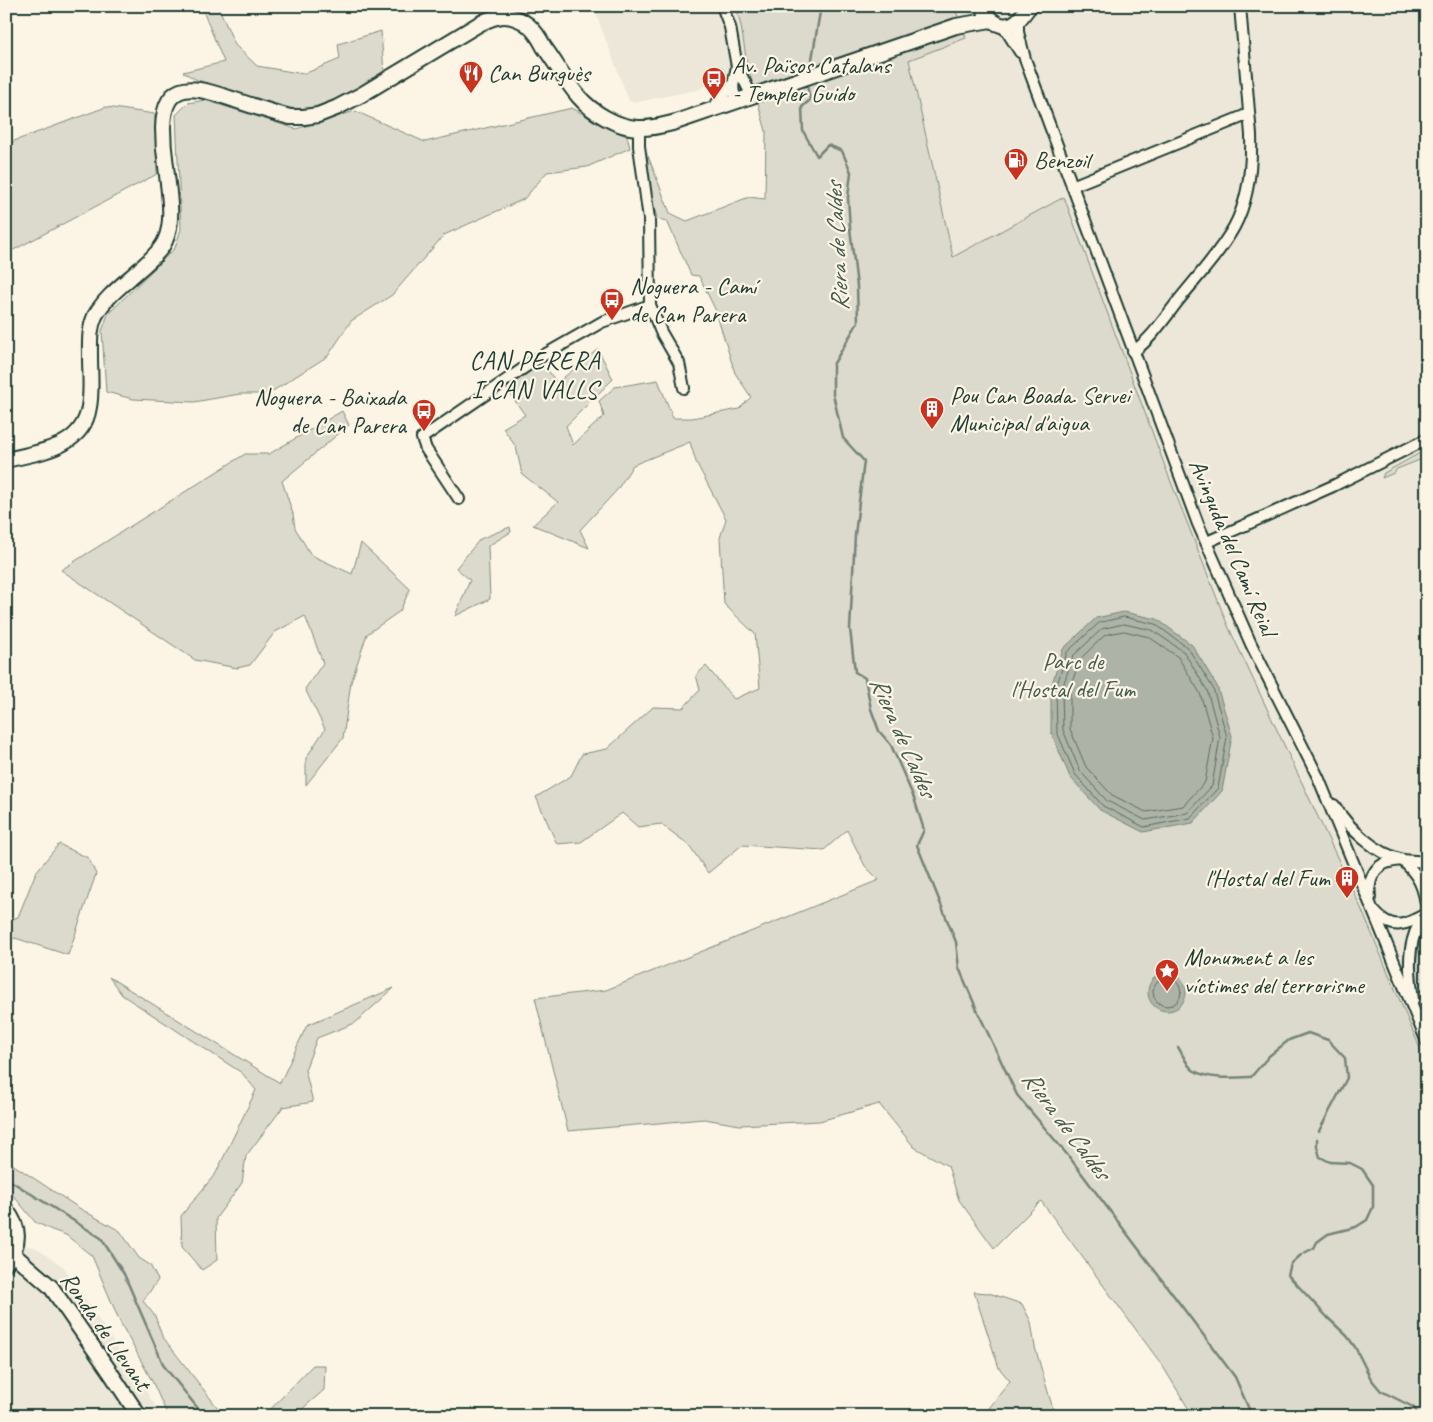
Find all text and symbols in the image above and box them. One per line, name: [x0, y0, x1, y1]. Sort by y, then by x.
place label: Av. Països Catalans - Templer Guido: [732, 50, 892, 108]
place label: Can Burguès: [488, 58, 592, 88]
restaurant icon: Can Burguès: [458, 60, 484, 94]
bus stop icon: Av. Països Catalans - Templer Guido: [701, 66, 727, 100]
place label: Benzoil: [1034, 145, 1094, 175]
fuel station icon: Benzoil: [1003, 147, 1029, 181]
water label: Riera de Caldes: [817, 178, 856, 312]
place label: Noguera - Camí de Can Parera: [630, 271, 761, 329]
bus stop icon: Noguera - Camí de Can Parera: [599, 287, 625, 321]
district label: CAN PERERA I CAN VALLS: [469, 345, 602, 406]
place label: Pou Can Boada. Servei Municipal d'aigua: [950, 380, 1133, 438]
place label: Noguera - Baixada de Can Parera: [254, 382, 407, 440]
building icon: Pou Can Boada. Servei Municipal d'aigua: [919, 396, 945, 430]
bus stop icon: Noguera - Baixada de Can Parera: [411, 398, 437, 432]
street label: Avinguda del Camí Reial: [1182, 454, 1285, 643]
park label: Parc de l'Hostal del Fum: [1011, 646, 1136, 704]
water label: Riera de Caldes: [862, 671, 946, 805]
place label: l'Hostal del Fum: [1205, 863, 1331, 893]
building icon: l'Hostal del Fum: [1334, 865, 1360, 899]
place label: Monument a les víctimes del terrorisme: [1184, 942, 1366, 1000]
place icon: Monument a les víctimes del terrorisme: [1154, 958, 1180, 992]
water label: Riera de Caldes: [1015, 1064, 1120, 1189]
street label: Ronda de Llevant: [54, 1266, 159, 1398]

